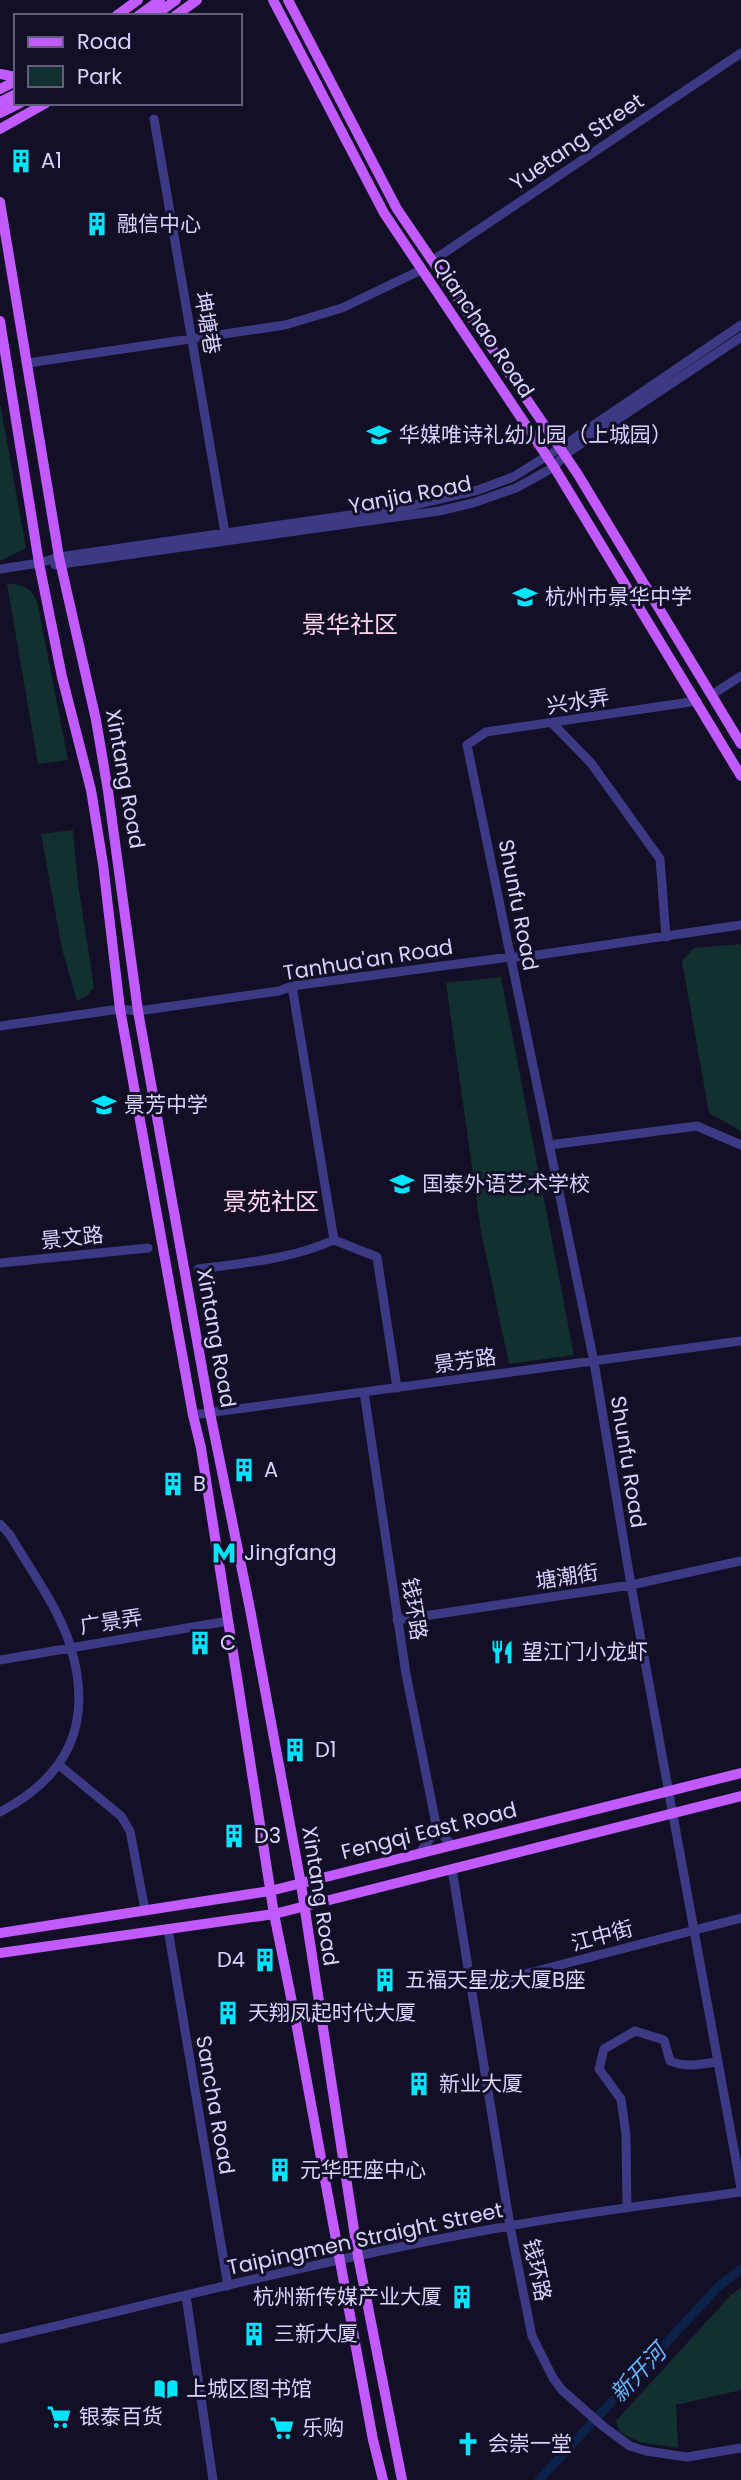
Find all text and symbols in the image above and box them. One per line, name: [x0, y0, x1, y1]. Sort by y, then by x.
legend: [14, 14, 242, 105]
text: Road: [77, 27, 132, 56]
text: Park: [77, 62, 122, 91]
street label: Yuetang Street: [504, 86, 649, 197]
place label: A1: [41, 146, 62, 175]
building icon: A1: [7, 147, 35, 175]
place label: 融信中心: [117, 209, 201, 238]
building icon: 融信中心: [83, 210, 111, 238]
street label: Qianchao Road: [426, 252, 541, 404]
street label: 坤塘巷: [188, 289, 227, 356]
place label: 华媒唯诗礼幼儿园（上城园）: [399, 420, 672, 449]
school or university icon: 华媒唯诗礼幼儿园（上城园）: [365, 421, 393, 449]
street label: Yanjia Road: [346, 468, 474, 521]
place label: 杭州市景华中学: [545, 582, 692, 611]
school or university icon: 杭州市景华中学: [511, 583, 539, 611]
district label: 景华社区: [302, 608, 398, 641]
street label: 兴水弄: [545, 682, 611, 721]
street label: Xintang Road: [99, 707, 152, 851]
street label: Shunfu Road: [492, 837, 545, 973]
street label: Tanhua'an Road: [281, 932, 455, 987]
place label: 景芳中学: [124, 1090, 208, 1119]
school or university icon: 景芳中学: [90, 1091, 118, 1119]
place label: 国泰外语艺术学校: [422, 1169, 590, 1198]
school or university icon: 国泰外语艺术学校: [388, 1170, 416, 1198]
district label: 景苑社区: [223, 1185, 319, 1218]
street label: 景文路: [39, 1220, 105, 1255]
street label: Xintang Road: [190, 1266, 243, 1410]
street label: 景芳路: [432, 1342, 498, 1379]
street label: Shunfu Road: [604, 1394, 653, 1530]
place label: A: [264, 1455, 278, 1484]
building icon: A: [230, 1456, 258, 1484]
place label: B: [193, 1469, 206, 1498]
building icon: B: [159, 1470, 187, 1498]
place label: Jingfang: [244, 1538, 337, 1567]
metro station icon: Jingfang: [210, 1539, 238, 1567]
street label: 塘潮街: [534, 1557, 600, 1596]
street label: 钱环路: [395, 1576, 434, 1642]
street label: 广景弄: [78, 1602, 144, 1641]
place label: C: [220, 1628, 236, 1657]
building icon: C: [186, 1629, 214, 1657]
place label: 望江门小龙虾: [522, 1637, 648, 1666]
restaurant icon: 望江门小龙虾: [488, 1638, 516, 1666]
place label: D1: [315, 1735, 337, 1764]
building icon: D1: [281, 1736, 309, 1764]
street label: Fengqi East Road: [338, 1795, 520, 1866]
place label: D3: [254, 1821, 281, 1850]
building icon: D3: [220, 1822, 248, 1850]
street label: Xintang Road: [295, 1824, 346, 1968]
street label: 江中街: [568, 1913, 636, 1958]
place label: D4: [217, 1945, 245, 1974]
building icon: D4: [251, 1946, 279, 1974]
place label: 五福天星龙大厦B座: [405, 1965, 586, 1994]
building icon: 五福天星龙大厦B座: [371, 1966, 399, 1994]
place label: 天翔凤起时代大厦: [248, 1998, 416, 2027]
building icon: 天翔凤起时代大厦: [214, 1999, 242, 2027]
street label: Sancha Road: [189, 2033, 242, 2177]
place label: 新业大厦: [439, 2069, 523, 2098]
building icon: 新业大厦: [405, 2070, 433, 2098]
place label: 元华旺座中心: [300, 2155, 426, 2184]
building icon: 元华旺座中心: [266, 2156, 294, 2184]
street label: Taipingmen Straight Street: [224, 2195, 505, 2282]
street label: 钱环路: [517, 2236, 558, 2304]
place label: 杭州新传媒产业大厦: [253, 2282, 442, 2311]
building icon: 杭州新传媒产业大厦: [448, 2283, 476, 2311]
place label: 三新大厦: [274, 2319, 358, 2348]
building icon: 三新大厦: [240, 2320, 268, 2348]
water label: 新开河: [603, 2334, 676, 2409]
place label: 上城区图书馆: [186, 2374, 312, 2403]
library icon: 上城区图书馆: [152, 2375, 180, 2403]
place label: 银泰百货: [79, 2402, 163, 2431]
supermarket icon: 银泰百货: [45, 2403, 73, 2431]
place label: 乐购: [302, 2413, 344, 2442]
supermarket icon: 乐购: [268, 2414, 296, 2442]
place label: 会崇一堂: [488, 2429, 572, 2458]
church icon: 会崇一堂: [454, 2430, 482, 2458]

